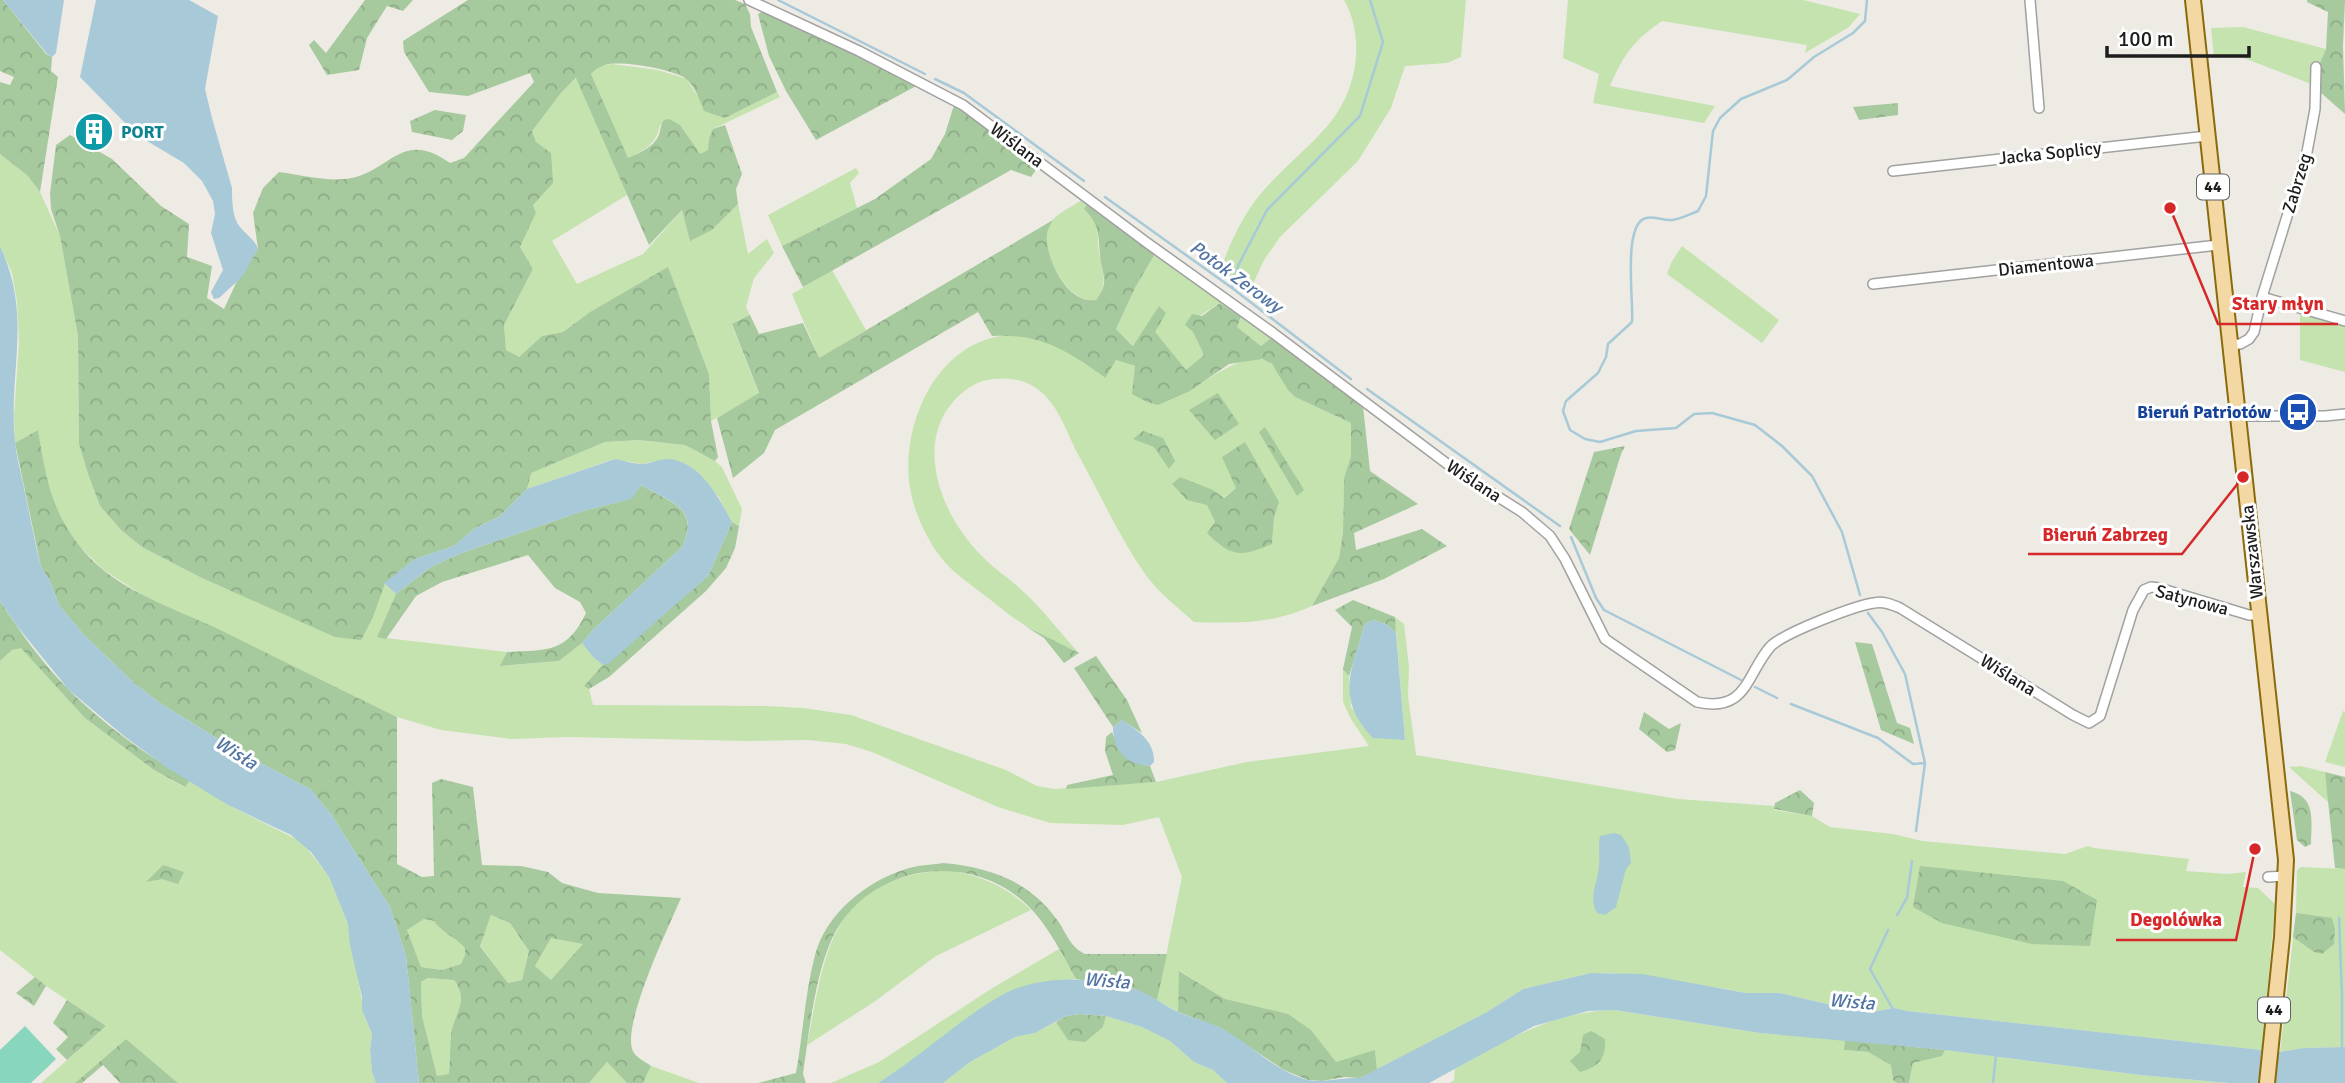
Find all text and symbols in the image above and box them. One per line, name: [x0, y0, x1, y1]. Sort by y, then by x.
scale bar: [2107, 14, 2249, 58]
text: 100 m: [2118, 26, 2173, 52]
building icon: PORT: [73, 111, 115, 153]
street label: Wiślana: [986, 118, 1048, 172]
place label: PORT: [121, 121, 164, 143]
street label: Jacka Soplicy: [1998, 137, 2103, 169]
street label: Zabrzeg: [2277, 150, 2317, 216]
road number: 44: [2197, 174, 2229, 200]
water label: Potok Zerowy: [1185, 235, 1289, 320]
street label: Diamentowa: [1997, 249, 2095, 281]
callout: Stary młyn: [2218, 284, 2338, 324]
text: Stary młyn: [2232, 292, 2324, 316]
bus stop icon: Bieruń Patriotów: [2277, 391, 2319, 433]
place label: Bieruń Patriotów: [2137, 401, 2271, 423]
street label: Wiślana: [1442, 455, 1506, 507]
street label: Warszawska: [2236, 504, 2268, 600]
callout: Bieruń Zabrzeg: [2028, 514, 2182, 554]
text: Bieruń Zabrzeg: [2042, 523, 2168, 547]
street label: Satynowa: [2153, 580, 2231, 620]
street label: Wiślana: [1976, 649, 2040, 701]
water label: Wisła: [210, 731, 263, 776]
callout: Degolówka: [2116, 900, 2236, 940]
text: Degolówka: [2130, 908, 2222, 932]
water label: Wisła: [1083, 967, 1132, 995]
water label: Wisła: [1828, 988, 1877, 1016]
road number: 44: [2258, 998, 2290, 1022]

